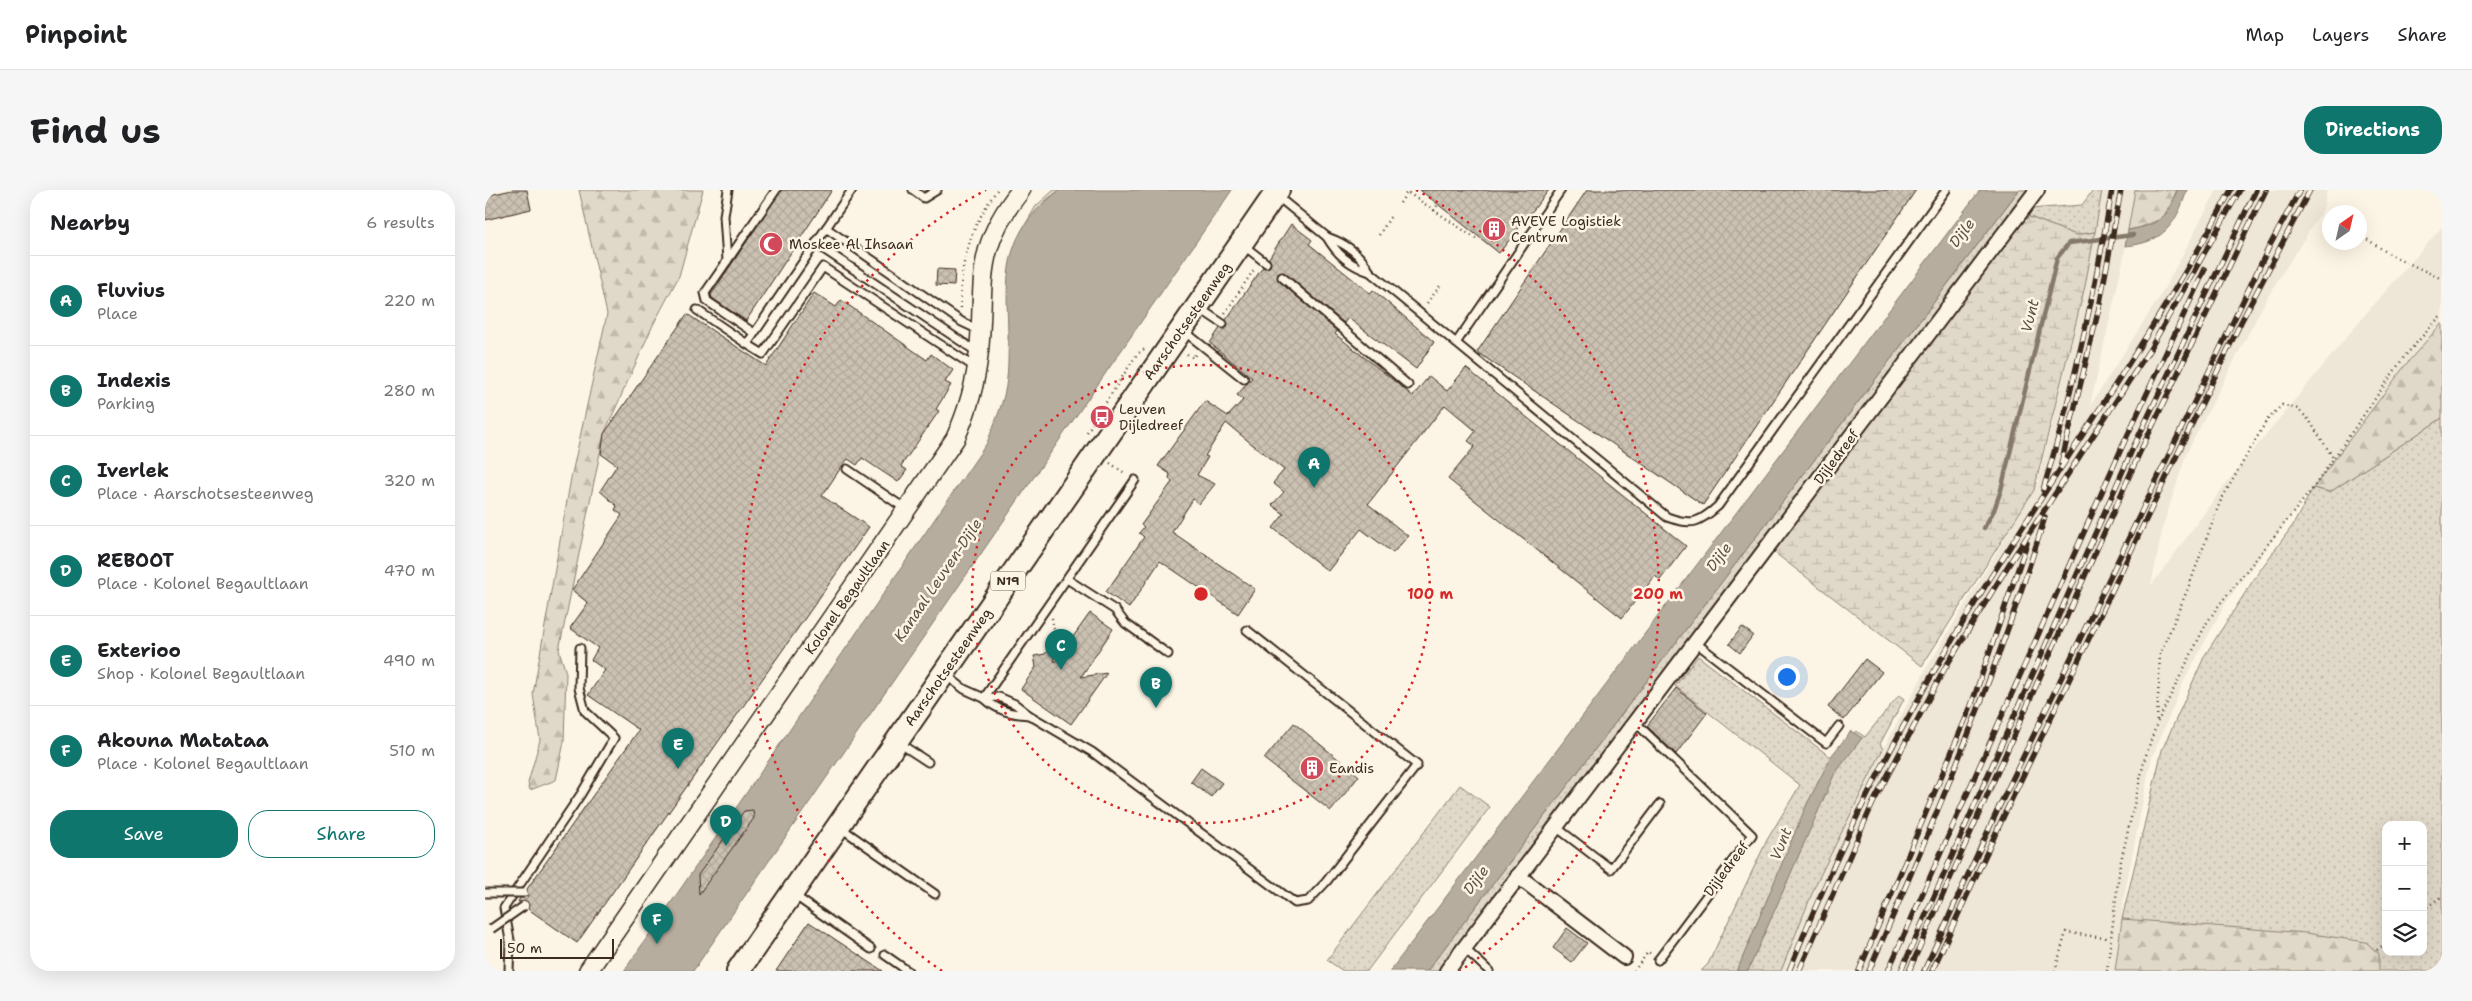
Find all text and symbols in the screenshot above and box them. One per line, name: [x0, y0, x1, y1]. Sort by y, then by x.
text: Pinpoint: [25, 19, 127, 51]
text: Map: [2246, 23, 2284, 47]
text: Layers: [2312, 23, 2369, 47]
text: Share: [2397, 23, 2447, 47]
button: Directions: [2304, 106, 2442, 154]
text: Find us: [30, 107, 161, 154]
north arrow: [2322, 205, 2367, 250]
text: Nearby: [50, 209, 130, 237]
text: 6 results: [366, 212, 435, 233]
place label: AVEVE Logistiek Centrum: [1511, 212, 1621, 246]
water label: Dijle: [1945, 214, 1979, 252]
building icon: AVEVE Logistiek Centrum: [1481, 216, 1507, 242]
mosque icon: Moskee Al Ihsaan: [758, 231, 784, 257]
place label: Moskee Al Ihsaan: [789, 235, 914, 253]
street label: Aarschotsesteenweg: [1139, 258, 1235, 384]
text: Fluvius: [97, 278, 165, 303]
text: A: [60, 290, 72, 311]
text: 220 m: [383, 290, 435, 311]
water label: Vunt: [2016, 297, 2044, 335]
text: Place: [97, 303, 138, 324]
text: Indexis: [97, 368, 171, 393]
text: B: [61, 380, 71, 401]
text: 280 m: [383, 380, 435, 401]
text: Parking: [97, 393, 155, 414]
place label: Leuven Dijledreef: [1119, 400, 1184, 434]
bus stop icon: Leuven Dijledreef: [1089, 404, 1115, 430]
street label: Dijledreef: [1810, 425, 1863, 488]
pin: A: [1298, 447, 1330, 488]
text: Iverlek: [97, 458, 169, 483]
text: C: [61, 470, 71, 491]
text: 320 m: [384, 470, 435, 491]
text: Place · Aarschotsesteenweg: [97, 483, 314, 504]
water label: Kanaal Leuven-Dijle: [889, 515, 987, 645]
street label: Kolonel Begaultlaan: [801, 536, 894, 658]
water label: Dijle: [1702, 538, 1736, 576]
text: REBOOT: [97, 548, 174, 573]
text: D: [60, 560, 72, 581]
text: 470 m: [384, 560, 435, 581]
road number: N19: [991, 572, 1025, 591]
text: Place · Kolonel Begaultlaan: [97, 573, 309, 594]
text: 100 m: [1407, 584, 1453, 604]
text: 200 m: [1633, 584, 1683, 604]
centre of rings: [1192, 585, 1210, 603]
street label: Aarschotsesteenweg: [900, 604, 996, 730]
pin: C: [1045, 629, 1077, 670]
text: Exterioo: [97, 638, 181, 663]
text: E: [61, 650, 71, 671]
text: 490 m: [383, 650, 435, 671]
text: Shop · Kolonel Begaultlaan: [97, 663, 305, 684]
your location: [1774, 664, 1800, 690]
pin: B: [1140, 667, 1172, 708]
text: Akouna Matataa: [97, 728, 269, 753]
pin: E: [662, 728, 694, 769]
text: F: [61, 740, 71, 761]
text: 510 m: [389, 740, 435, 761]
text: Place · Kolonel Begaultlaan: [97, 753, 309, 774]
building icon: Eandis: [1299, 755, 1325, 781]
place label: Eandis: [1329, 759, 1374, 777]
pin: D: [710, 805, 742, 846]
button: Save: [50, 810, 238, 858]
button: Share: [248, 810, 435, 858]
map controls: [2382, 821, 2427, 956]
button: +: [2382, 821, 2427, 866]
water label: Vunt: [1765, 824, 1797, 863]
street label: Dijledreef: [1700, 837, 1753, 900]
water label: Dijle: [1459, 861, 1493, 899]
button: −: [2382, 866, 2427, 911]
pin: F: [641, 903, 673, 944]
button: layers: [2382, 911, 2427, 956]
scale bar: [500, 936, 614, 959]
text: 50 m: [507, 939, 542, 957]

